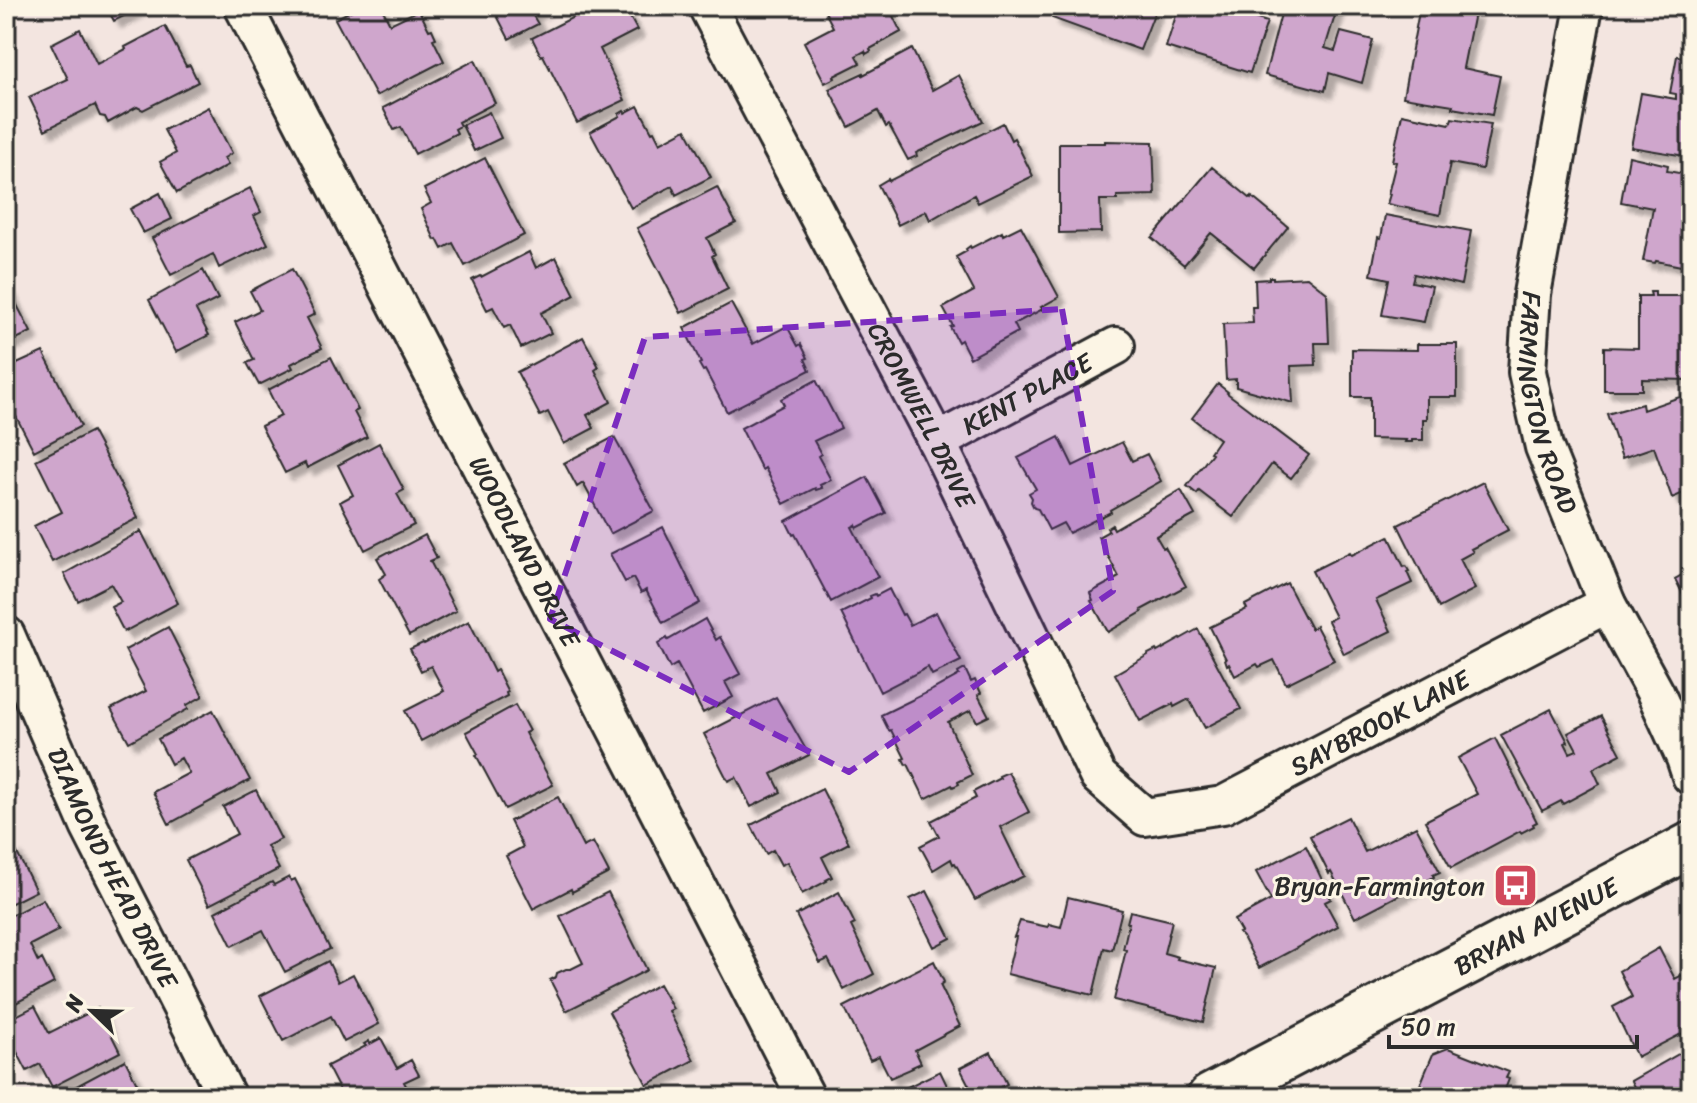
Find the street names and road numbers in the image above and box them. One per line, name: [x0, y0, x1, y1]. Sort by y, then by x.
street label: FARMINGTON ROAD: [1503, 290, 1592, 521]
street label: CROMWELL DRIVE: [855, 313, 989, 518]
street label: KENT PLACE: [953, 339, 1102, 448]
street label: WOODLAND DRIVE: [456, 448, 594, 657]
street label: SAYBROOK LANE: [1281, 656, 1480, 789]
street label: DIAMOND HEAD DRIVE: [34, 740, 192, 998]
street label: BRYAN AVENUE: [1445, 863, 1628, 989]

